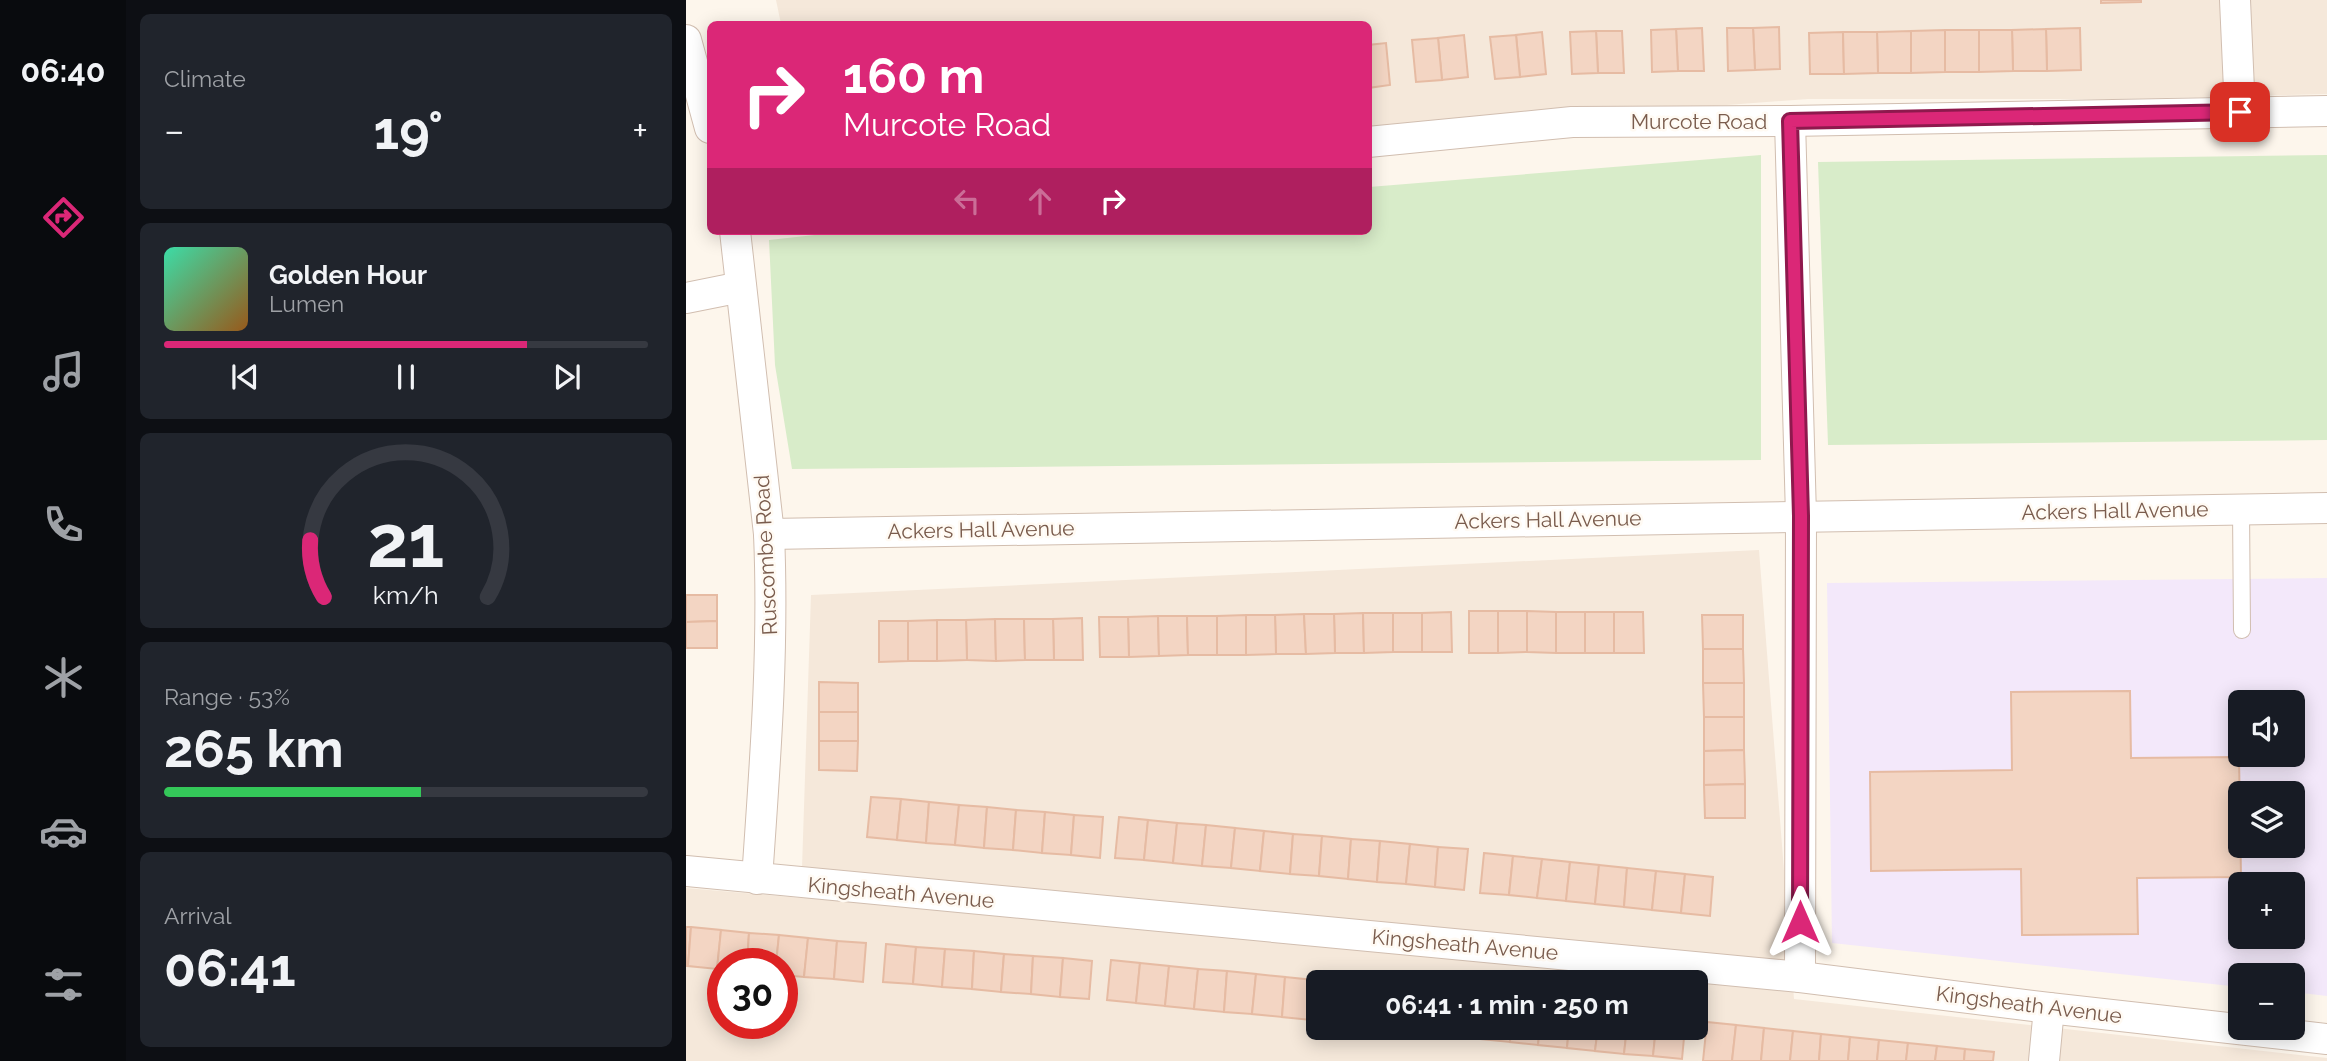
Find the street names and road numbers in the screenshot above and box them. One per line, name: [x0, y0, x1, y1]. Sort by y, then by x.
street label: Murcote Road: [1631, 109, 1767, 134]
street label: Ruscombe Road: [749, 474, 782, 636]
street label: Ackers Hall Avenue: [2021, 496, 2209, 525]
street label: Ackers Hall Avenue: [1454, 505, 1642, 534]
street label: Ackers Hall Avenue: [887, 515, 1075, 544]
street label: Kingsheath Avenue: [807, 872, 995, 913]
street label: Kingsheath Avenue: [1371, 924, 1559, 965]
street label: Kingsheath Avenue: [1935, 981, 2123, 1028]

